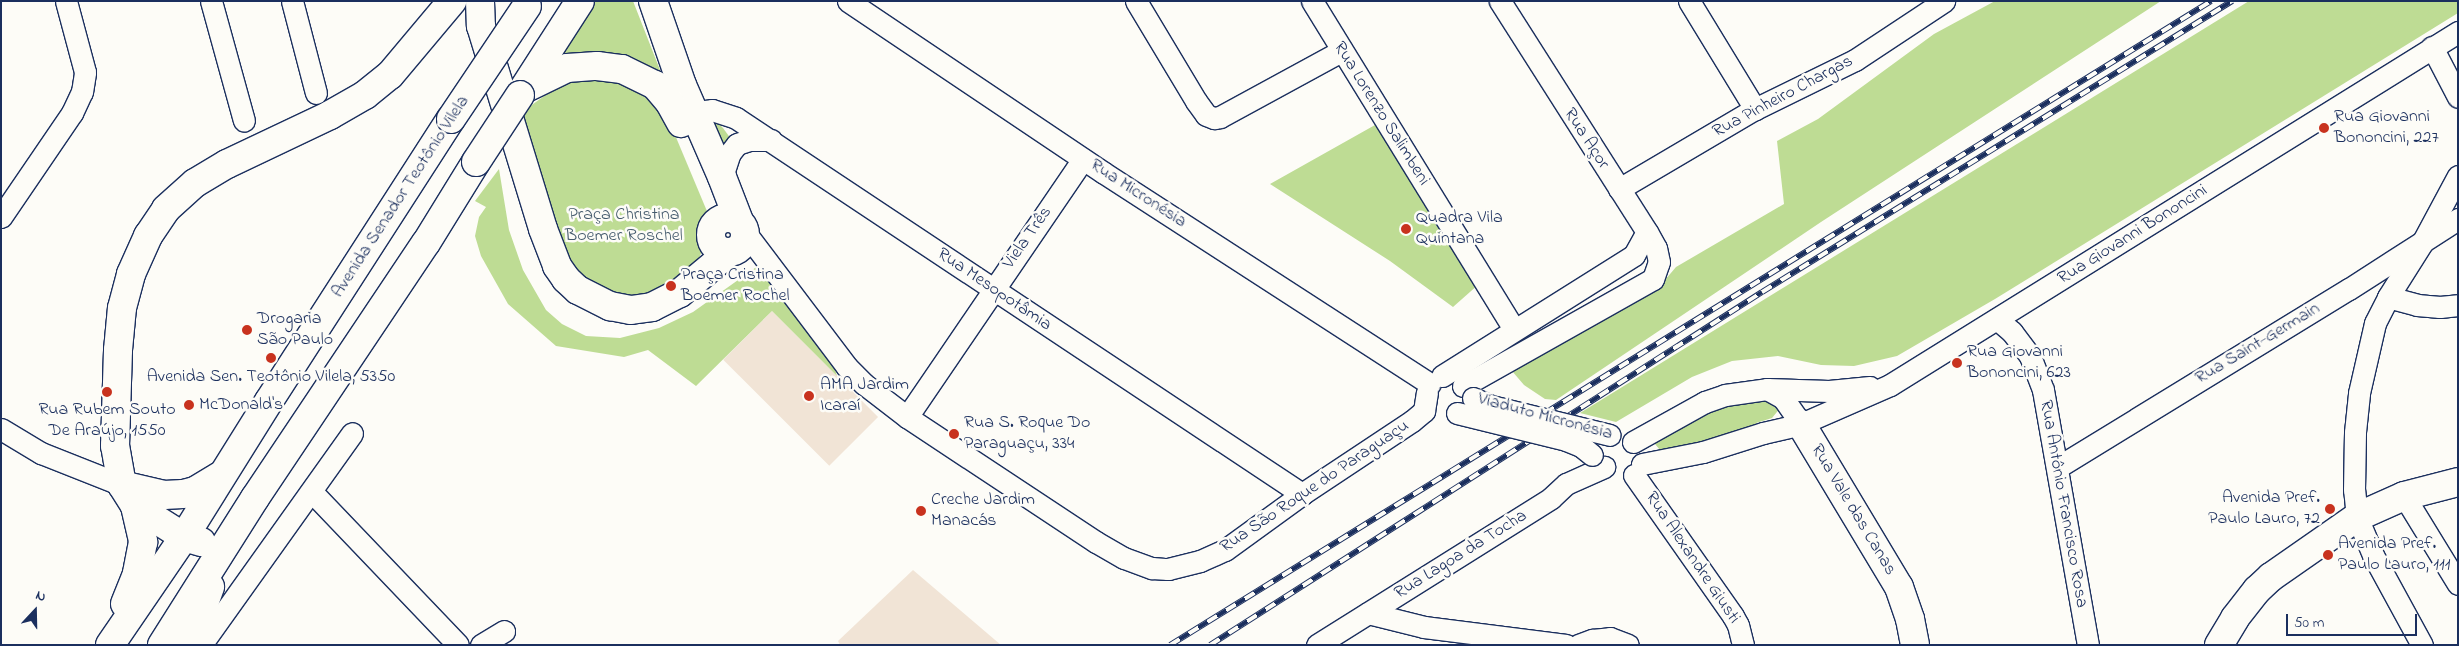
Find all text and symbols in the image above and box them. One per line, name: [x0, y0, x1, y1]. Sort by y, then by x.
street label: Rua Lorenzo Salimbeni: [1328, 38, 1434, 190]
street label: Rua Pinheiro Chargas: [1709, 51, 1857, 143]
street label: Avenida Senador Teotônio Vilela: [328, 92, 474, 302]
street label: Rua Açor: [1558, 104, 1614, 174]
place label: Rua Giovanni Bononcini, 227: [2334, 107, 2439, 150]
marker: Rua Giovanni Bononcini, 227: [2318, 122, 2330, 134]
street label: Rua Micronésia: [1086, 155, 1190, 233]
street label: Rua Giovanni Bononcini: [2054, 180, 2212, 290]
street label: Viela Três: [999, 203, 1057, 273]
park label: Praça Christina Boemer Roschel: [565, 205, 683, 248]
place label: Quadra Vila Quintana: [1416, 208, 1503, 250]
marker: Quadra Vila Quintana: [1400, 223, 1412, 235]
street label: Rua Mesopotâmia: [933, 244, 1055, 336]
place label: Praça Cristina Boemer Rochel: [681, 265, 790, 308]
marker: Praça Cristina Boemer Rochel: [665, 280, 677, 292]
street label: Rua Saint-Germain: [2192, 298, 2324, 390]
place label: Drogaria São Paulo: [257, 309, 333, 352]
marker: Drogaria São Paulo: [241, 324, 253, 336]
place label: Rua Giovanni Bononcini, 623: [1967, 342, 2071, 384]
marker: Avenida Sen. Teotônio Vilela, 5350: [265, 352, 277, 364]
marker: Rua Giovanni Bononcini, 623: [1951, 357, 1963, 369]
place label: Avenida Sen. Teotônio Vilela, 5350: [147, 366, 395, 388]
place label: AMA Jardim Icaraí: [820, 375, 909, 418]
marker: Rua Rubem Souto De Araújo, 1550: [101, 386, 113, 398]
marker: AMA Jardim Icaraí: [802, 389, 816, 403]
street label: Viaduto Micronésia: [1475, 389, 1615, 445]
place label: McDonald's: [199, 394, 283, 416]
street label: Rua Antônio Francisco Rosa: [2034, 398, 2092, 610]
marker: McDonald's: [183, 399, 195, 411]
place label: Rua Rubem Souto De Araújo, 1550: [38, 400, 176, 442]
place label: Rua S. Roque Do Paraguaçu, 334: [964, 413, 1090, 456]
street label: Rua São Roque do Paraguaçu: [1216, 416, 1414, 558]
marker: Rua S. Roque Do Paraguaçu, 334: [948, 428, 960, 440]
street label: Rua Vale das Canas: [1805, 441, 1901, 579]
street label: Rua Alexandre Giusti: [1640, 488, 1744, 628]
place label: Avenida Pref. Paulo Lauro, 72: [2208, 488, 2320, 530]
place label: Creche Jardim Manacás: [931, 490, 1035, 532]
marker: Avenida Pref. Paulo Lauro, 72: [2324, 503, 2336, 515]
marker: Creche Jardim Manacás: [915, 505, 927, 517]
street label: Rua Lagoa da Tocha: [1391, 506, 1531, 604]
place label: Avenida Pref. Paulo Lauro, 111: [2338, 534, 2451, 576]
marker: Avenida Pref. Paulo Lauro, 111: [2322, 549, 2334, 561]
text: N: [32, 585, 49, 608]
north arrow: [10, 586, 60, 636]
scale bar: [2289, 604, 2420, 636]
text: 50 m: [2294, 612, 2324, 634]

